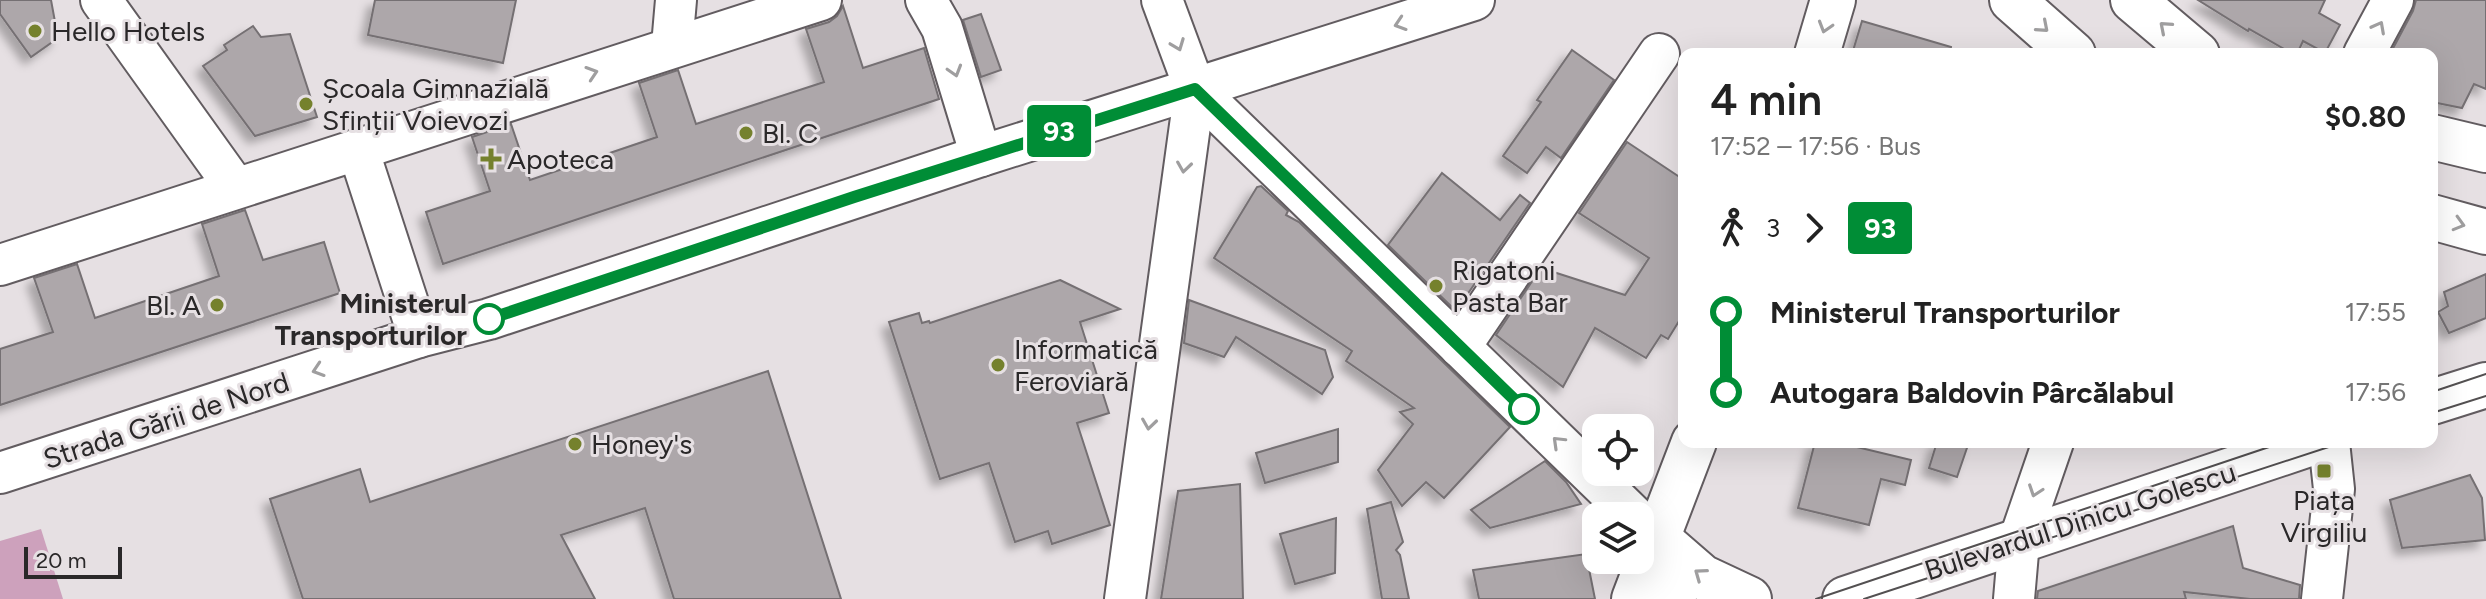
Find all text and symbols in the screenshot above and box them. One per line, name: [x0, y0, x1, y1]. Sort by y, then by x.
place label: Hello Hotels: [51, 14, 205, 48]
one-way arrow: [1393, 15, 1407, 31]
one-way arrow: [2033, 17, 2048, 32]
one-way arrow: [1818, 20, 1834, 33]
one-way arrow: [2369, 21, 2384, 35]
marker: Hello Hotels: [26, 22, 44, 40]
one-way arrow: [2159, 23, 2174, 37]
one-way arrow: [1168, 37, 1185, 51]
one-way arrow: [946, 64, 962, 78]
one-way arrow: [584, 66, 598, 82]
place label: Școala Gimnazială Sfinții Voievozi: [322, 71, 549, 137]
text: 4 min: [1710, 73, 1822, 126]
marker: Școala Gimnazială Sfinții Voievozi: [297, 95, 315, 113]
text: $0.80: [2325, 98, 2406, 135]
line badge: 93: [1023, 105, 1095, 157]
text: 93: [1043, 114, 1075, 148]
place label: Bl. C: [762, 116, 818, 150]
marker: Bl. C: [737, 124, 755, 142]
text: 17:52 – 17:56 · Bus: [1710, 130, 1921, 162]
place label: Apoteca: [507, 142, 614, 176]
marker: Apoteca: [482, 150, 500, 168]
one-way arrow: [1176, 160, 1193, 174]
icon: walk: [1710, 206, 1754, 250]
icon: forward: [1792, 206, 1836, 250]
text: 93: [1864, 211, 1896, 245]
text: 3: [1766, 212, 1780, 244]
one-way arrow: [2452, 215, 2465, 232]
place label: Rigatoni Pasta Bar: [1452, 253, 1568, 319]
marker: Rigatoni Pasta Bar: [1427, 277, 1445, 295]
place label: Ministerul Transporturilor: [275, 286, 467, 352]
place label: Bl. A: [146, 288, 201, 322]
text: Ministerul Transporturilor: [1770, 294, 2120, 331]
marker: Bl. A: [208, 296, 226, 314]
text: 17:55: [2345, 296, 2406, 328]
marker: Ministerul Transporturilor: [474, 304, 504, 334]
place label: Informatică Feroviară: [1014, 332, 1158, 398]
marker: Informatică Feroviară: [989, 356, 1007, 374]
one-way arrow: [312, 361, 326, 377]
street label: Strada Gării de Nord: [39, 364, 293, 476]
text: Autogara Baldovin Pârcălabul: [1770, 374, 2174, 411]
text: 17:56: [2345, 376, 2406, 408]
unlabelled marker: [1509, 394, 1539, 424]
map controls: [1582, 414, 1654, 574]
button: locate: [1582, 414, 1654, 486]
one-way arrow: [1141, 417, 1158, 431]
place label: Honey's: [591, 427, 692, 461]
marker: Honey's: [566, 435, 584, 453]
one-way arrow: [1553, 437, 1567, 451]
street label: Bulevardul Dinicu Golescu: [1920, 455, 2240, 587]
marker: Piața Virgiliu: [2315, 462, 2333, 480]
place label: Piața Virgiliu: [2281, 483, 2367, 549]
one-way arrow: [2029, 484, 2045, 498]
button: layers: [1582, 502, 1654, 574]
scale bar: [24, 543, 122, 579]
text: 20 m: [36, 547, 87, 574]
one-way arrow: [1694, 569, 1709, 584]

